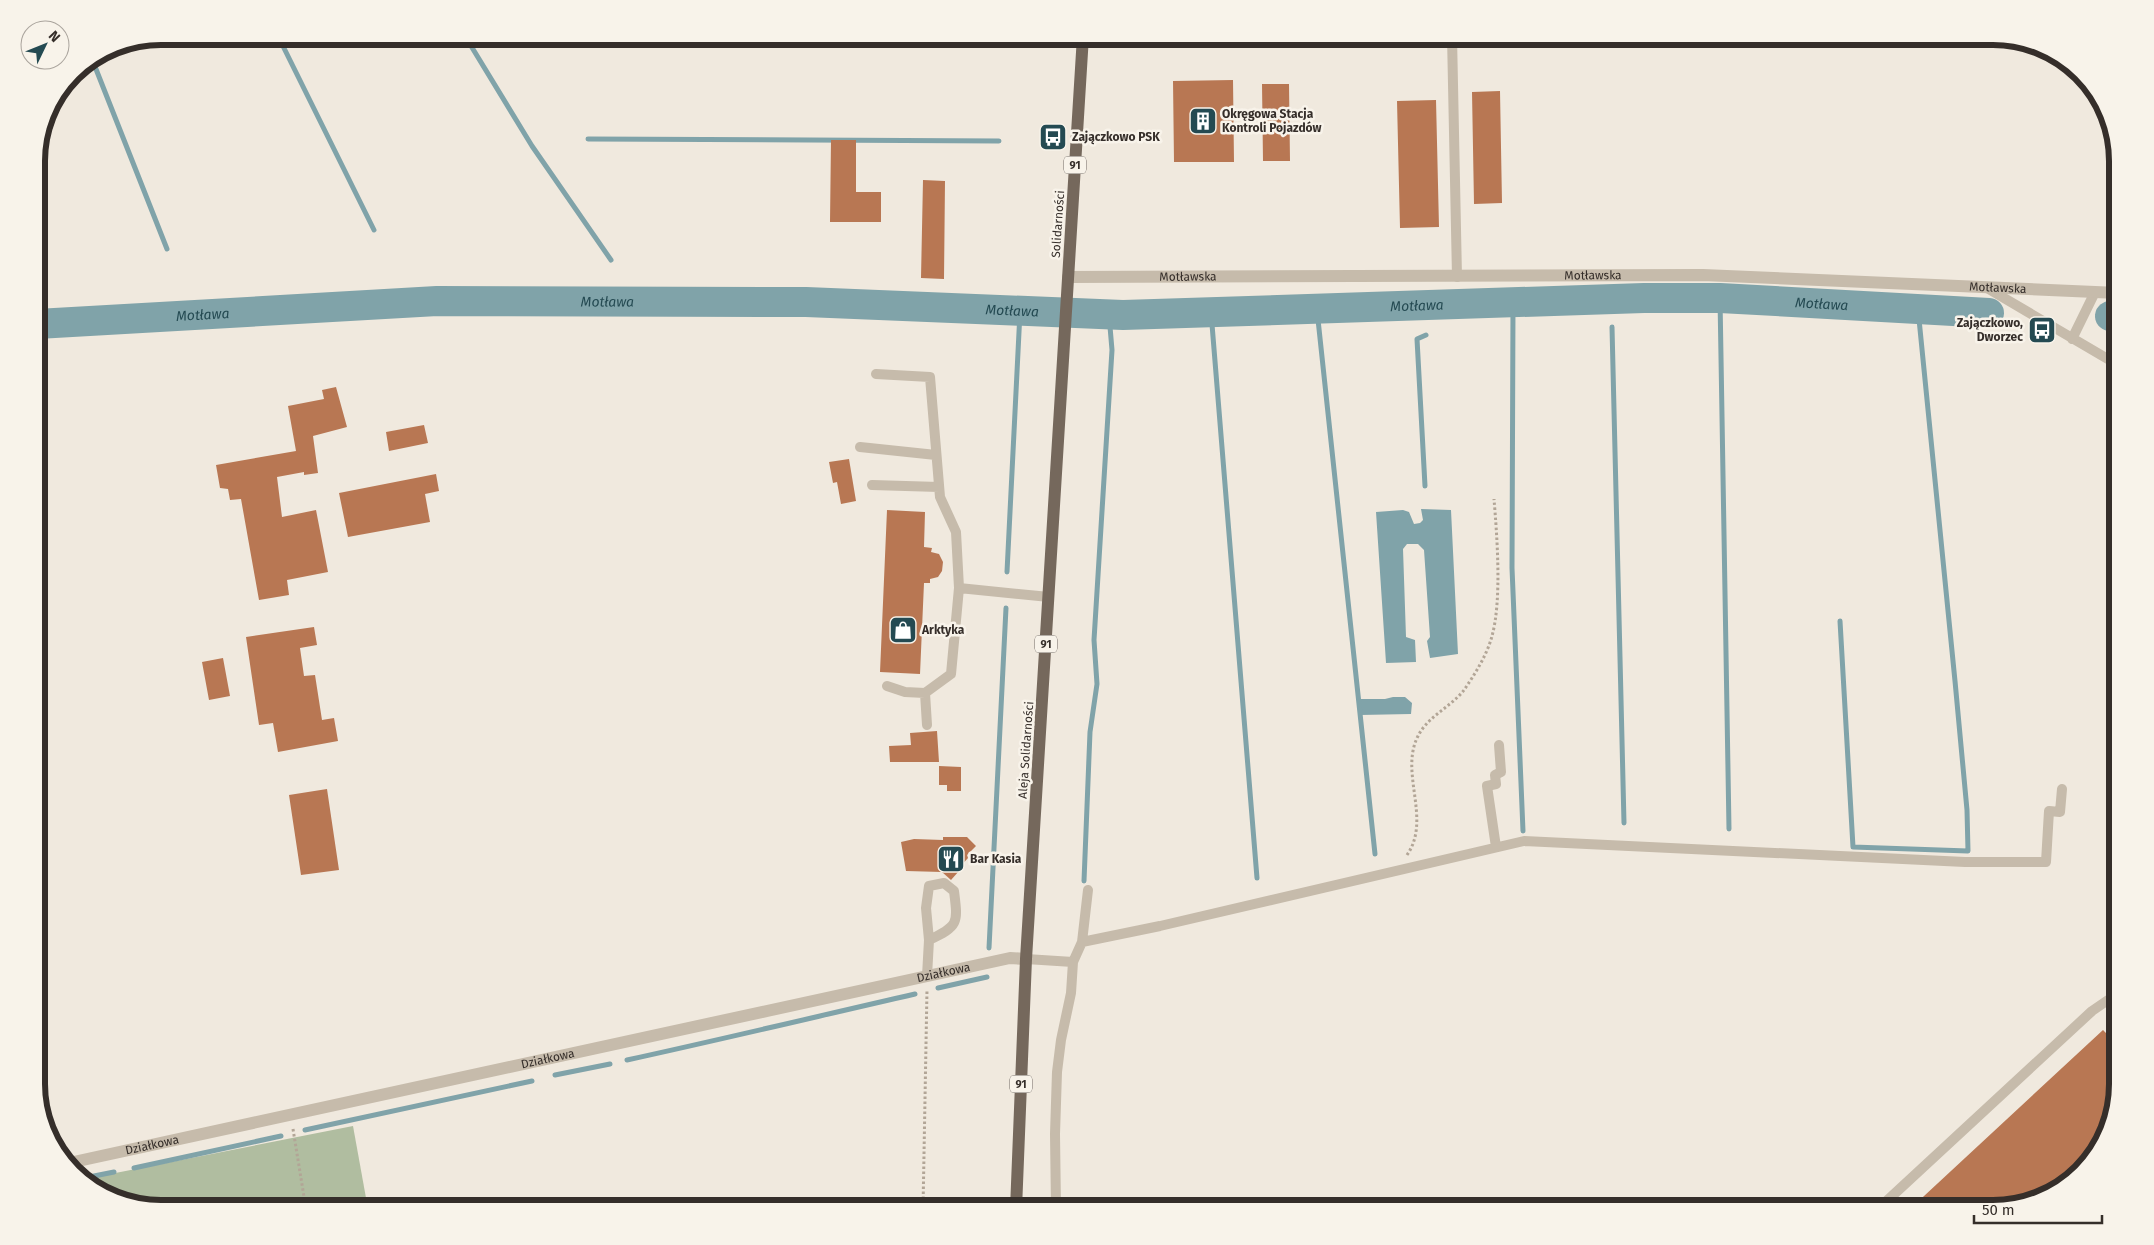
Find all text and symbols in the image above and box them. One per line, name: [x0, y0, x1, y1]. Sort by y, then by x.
north arrow: [20, 20, 70, 70]
text: N: [45, 27, 64, 46]
building icon: Okręgowa Stacja Kontroli Pojazdów: [1188, 106, 1218, 136]
place label: Okręgowa Stacja Kontroli Pojazdów: [1222, 107, 1322, 135]
bus stop icon: Zajączkowo PSK: [1038, 122, 1068, 152]
place label: Zajączkowo PSK: [1072, 130, 1160, 145]
road number: 91: [1064, 156, 1086, 174]
street label: Solidarności: [1049, 190, 1067, 258]
street label: Motławska: [1564, 268, 1622, 282]
street label: Motławska: [1159, 270, 1217, 284]
street label: Motławska: [1969, 280, 2027, 296]
water label: Motława: [581, 293, 634, 311]
water label: Motława: [1794, 294, 1849, 314]
water label: Motława: [1390, 297, 1444, 315]
water label: Motława: [985, 301, 1039, 321]
water label: Motława: [176, 305, 230, 325]
bus stop icon: Zajączkowo, Dworzec: [2027, 315, 2057, 345]
place label: Zajączkowo, Dworzec: [1957, 316, 2023, 344]
shop icon: Arktyka: [888, 615, 918, 645]
place label: Arktyka: [921, 623, 965, 637]
road number: 91: [1035, 636, 1057, 652]
street label: Aleja Solidarności: [1016, 701, 1036, 799]
restaurant icon: Bar Kasia: [936, 844, 966, 874]
place label: Bar Kasia: [970, 852, 1022, 866]
street label: Działkowa: [915, 960, 972, 985]
street label: Działkowa: [520, 1046, 576, 1071]
road number: 91: [1010, 1076, 1032, 1092]
street label: Działkowa: [124, 1132, 180, 1158]
scale bar: [1974, 1192, 2102, 1224]
text: 50 m: [1982, 1201, 2015, 1219]

